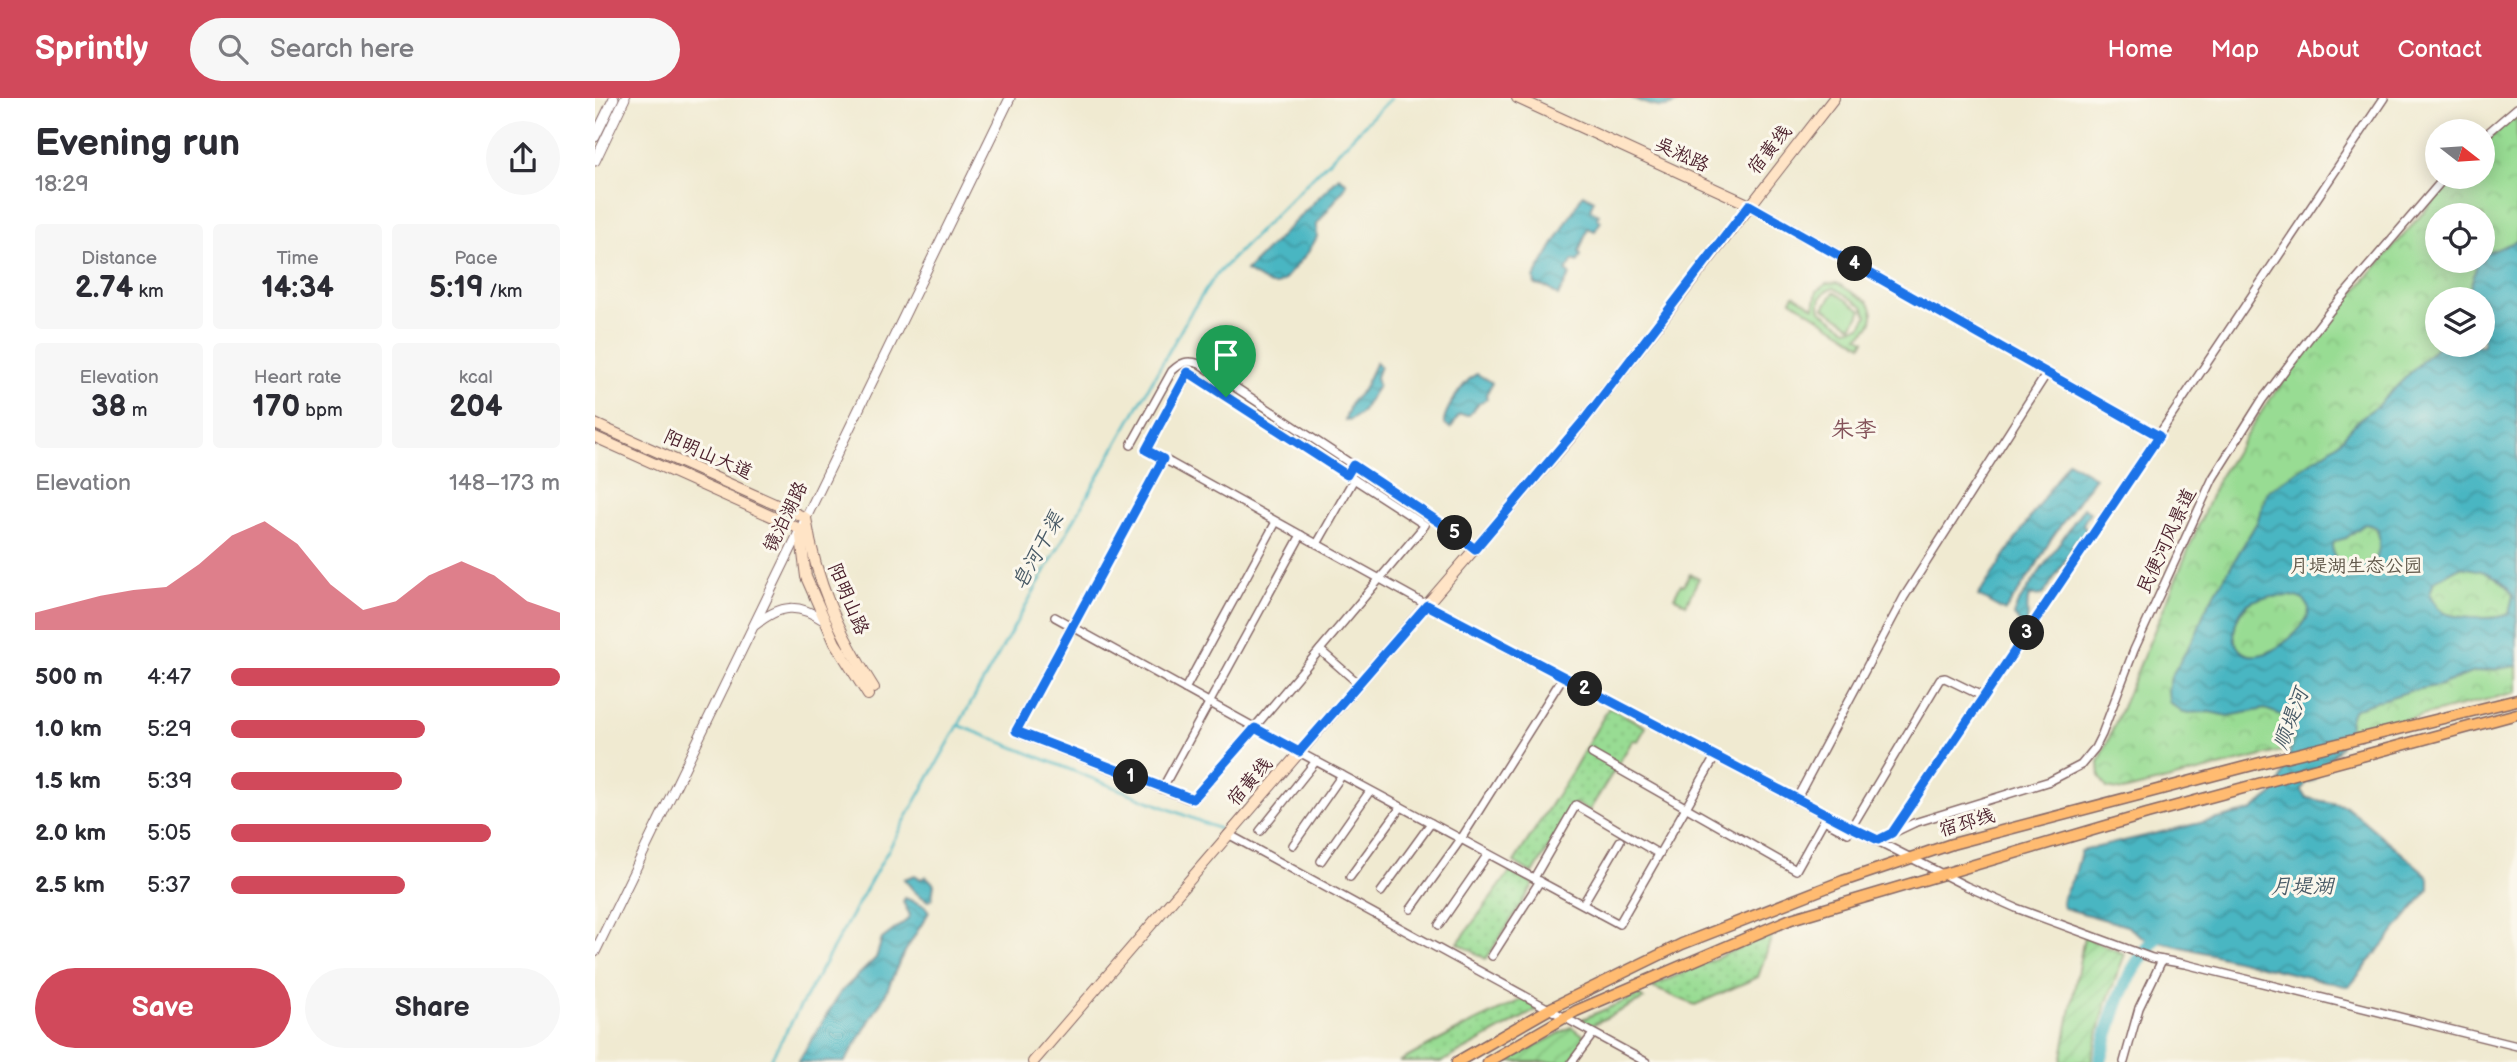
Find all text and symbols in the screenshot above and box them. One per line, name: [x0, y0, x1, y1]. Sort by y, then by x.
search box: [190, 18, 680, 81]
text: Sprintly: [35, 29, 148, 69]
icon: search: [214, 30, 252, 68]
text: Search here: [270, 34, 414, 65]
text: Home: [2108, 35, 2173, 64]
text: Map: [2211, 35, 2259, 64]
text: About: [2297, 35, 2359, 64]
text: Contact: [2397, 35, 2482, 64]
north arrow: [2425, 119, 2495, 189]
map controls: [2425, 119, 2495, 357]
text: Evening run: [35, 121, 240, 166]
button: share: [486, 121, 560, 195]
street label: 宿黄线: [1743, 121, 1797, 179]
street label: 吴淞路: [1651, 133, 1713, 177]
text: 18:29: [35, 170, 89, 198]
button: locate: [2425, 203, 2495, 273]
pin: 4: [1837, 246, 1873, 282]
text: Distance: [81, 247, 157, 270]
text: Time: [276, 247, 319, 270]
text: Pace: [454, 247, 497, 270]
text: 4: [1849, 252, 1860, 275]
text: 2.74: [75, 270, 133, 306]
text: 14:34: [261, 270, 334, 306]
text: 5:19: [429, 270, 484, 306]
text: km: [133, 280, 164, 303]
text: /km: [484, 280, 523, 303]
button: layers: [2425, 287, 2495, 357]
pin: [1196, 325, 1256, 397]
icon: arrive: [1207, 336, 1245, 374]
text: Elevation: [80, 366, 159, 389]
text: Heart rate: [254, 366, 341, 389]
text: kcal: [459, 366, 493, 389]
text: 38: [91, 389, 127, 425]
text: 170: [252, 389, 300, 425]
text: 204: [449, 389, 503, 425]
text: m: [127, 399, 147, 422]
text: bpm: [300, 399, 343, 422]
district label: 朱李: [1831, 416, 1877, 444]
street label: 阳明山大道: [660, 425, 756, 485]
text: Elevation: [35, 469, 131, 497]
text: 148–173 m: [449, 469, 560, 497]
street label: 镜泊湖路: [759, 478, 813, 556]
street label: 民便河风景道: [2132, 484, 2202, 598]
water label: 皂河干渠: [1007, 506, 1070, 594]
pin: 5: [1437, 516, 1473, 550]
text: 5: [1449, 521, 1460, 544]
park label: 月堤湖生态公园: [2289, 555, 2423, 578]
street label: 阳明山路: [823, 560, 873, 638]
pin: 3: [2009, 616, 2045, 650]
text: 3: [2021, 621, 2032, 644]
text: 500 m: [35, 663, 103, 691]
text: 4:47: [147, 663, 191, 691]
pin: 2: [1567, 672, 1602, 706]
text: 2: [1579, 677, 1590, 700]
water label: 顺堤河: [2268, 682, 2315, 753]
text: 1.0 km: [35, 715, 102, 743]
text: 5:29: [147, 715, 192, 743]
street label: 宿黄线: [1223, 753, 1277, 811]
pin: 1: [1113, 760, 1149, 794]
text: 1: [1127, 765, 1135, 788]
text: 1.5 km: [35, 767, 101, 795]
text: 5:39: [147, 767, 192, 795]
street label: 宿邳线: [1936, 804, 1998, 842]
text: 2.0 km: [35, 819, 106, 847]
text: 5:05: [147, 819, 192, 847]
text: 2.5 km: [35, 871, 105, 899]
text: 5:37: [147, 871, 190, 899]
water label: 月堤湖: [2271, 874, 2335, 899]
button: Save: [35, 968, 291, 1048]
button: Share: [305, 968, 560, 1048]

